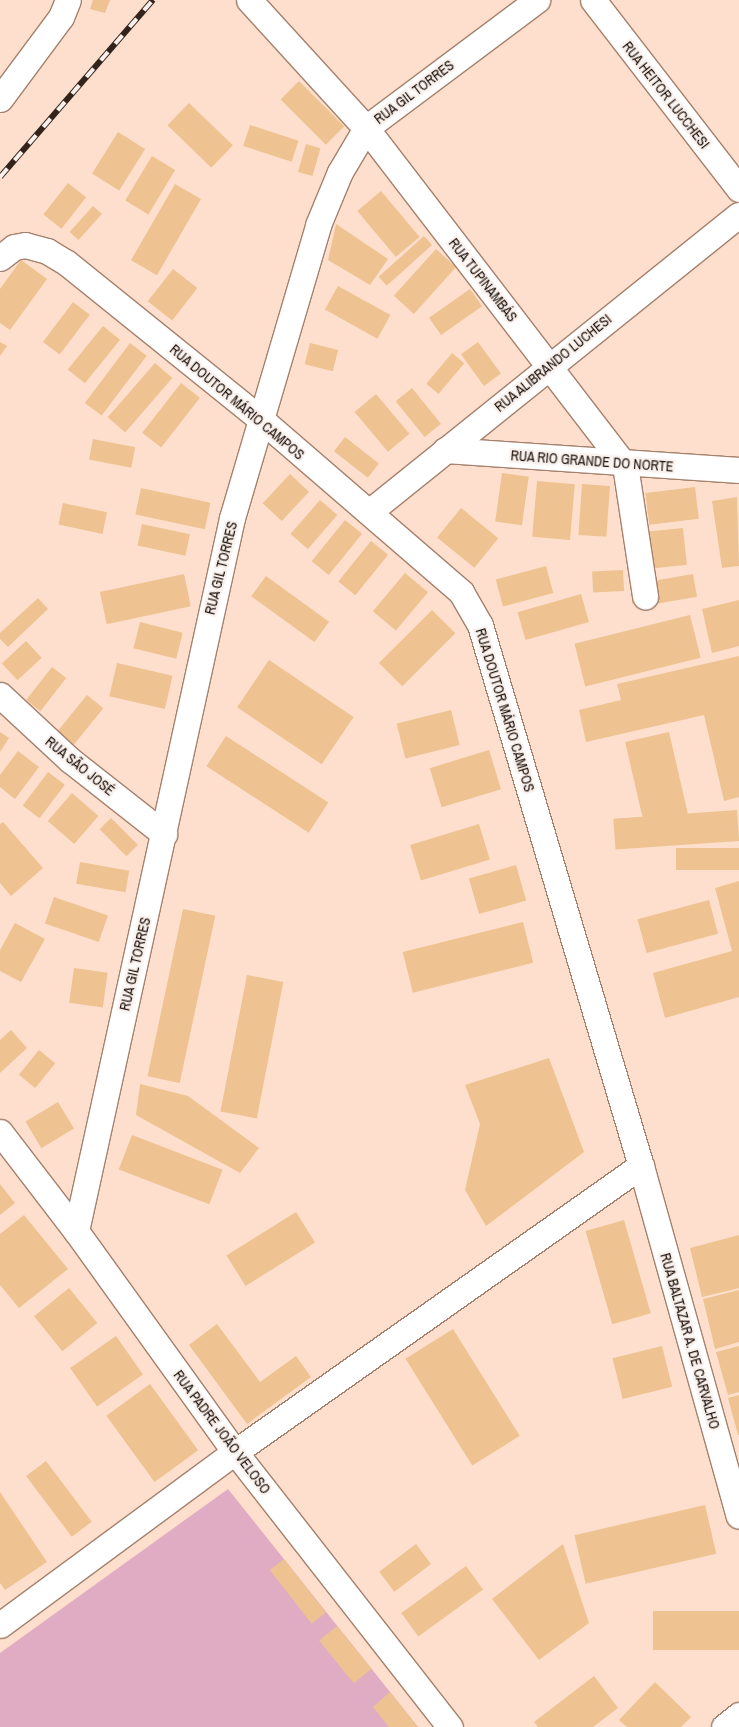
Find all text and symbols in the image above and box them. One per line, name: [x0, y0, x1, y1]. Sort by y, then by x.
street label: RUA HEITOR LUCCHESI: [619, 38, 713, 152]
street label: RUA GIL TORRES: [370, 56, 458, 128]
street label: RUA TUPINAMBÁS: [445, 235, 521, 325]
street label: RUA ALIBRANDO LUCHESI: [491, 310, 615, 416]
street label: RUA DOUTOR MÁRIO CAMPOS: [166, 341, 308, 463]
street label: RUA RIO GRANDE DO NORTE: [510, 447, 674, 475]
street label: RUA GIL TORRES: [201, 519, 241, 617]
street label: RUA DOUTOR MÁRIO CAMPOS: [472, 626, 538, 794]
street label: RUA SÃO JOSÉ: [42, 733, 118, 799]
street label: RUA GIL TORRES: [116, 915, 154, 1013]
street label: RUA BALTAZAR A. DE CARVALHO: [657, 1250, 723, 1432]
street label: RUA PADRE JOÃO VELOSO: [170, 1367, 274, 1497]

